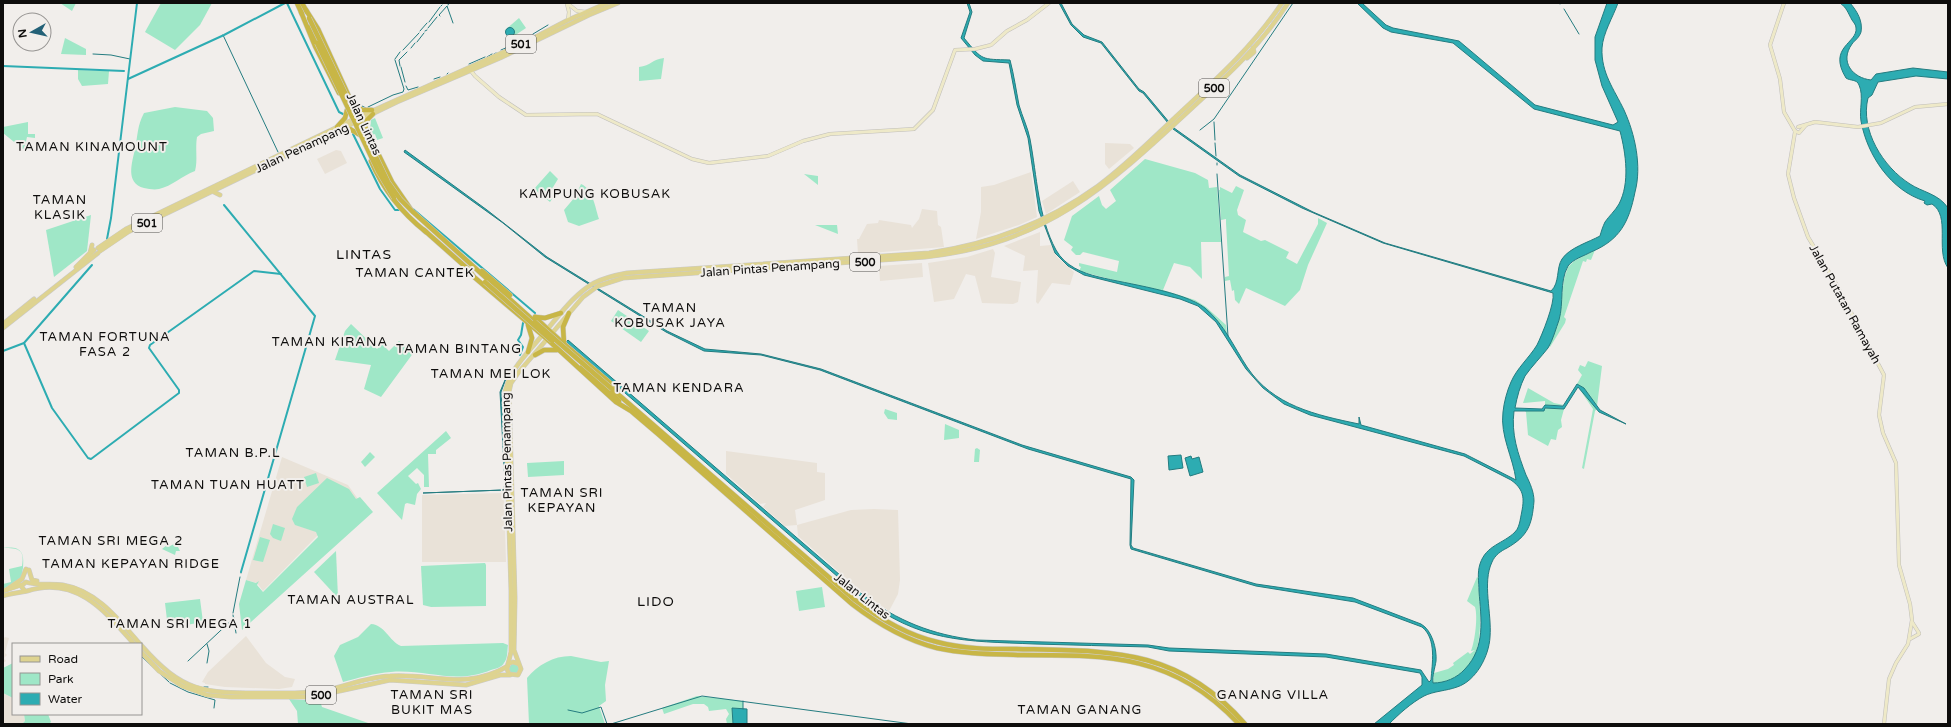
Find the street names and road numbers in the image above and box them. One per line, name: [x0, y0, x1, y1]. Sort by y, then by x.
road number: 501: [506, 35, 536, 53]
road number: 500: [1199, 79, 1229, 97]
street label: Jalan Lintas: [344, 91, 385, 157]
street label: Jalan Penampang: [253, 120, 351, 176]
road number: 501: [132, 214, 162, 232]
street label: Jalan Putatan Ramayah: [1806, 242, 1884, 366]
road number: 500: [850, 253, 880, 271]
street label: Jalan Pintas Penampang: [700, 256, 840, 280]
street label: Jalan Pintas Penampang: [499, 392, 515, 532]
street label: Jalan Lintas: [831, 570, 893, 622]
road number: 500: [306, 686, 336, 704]

